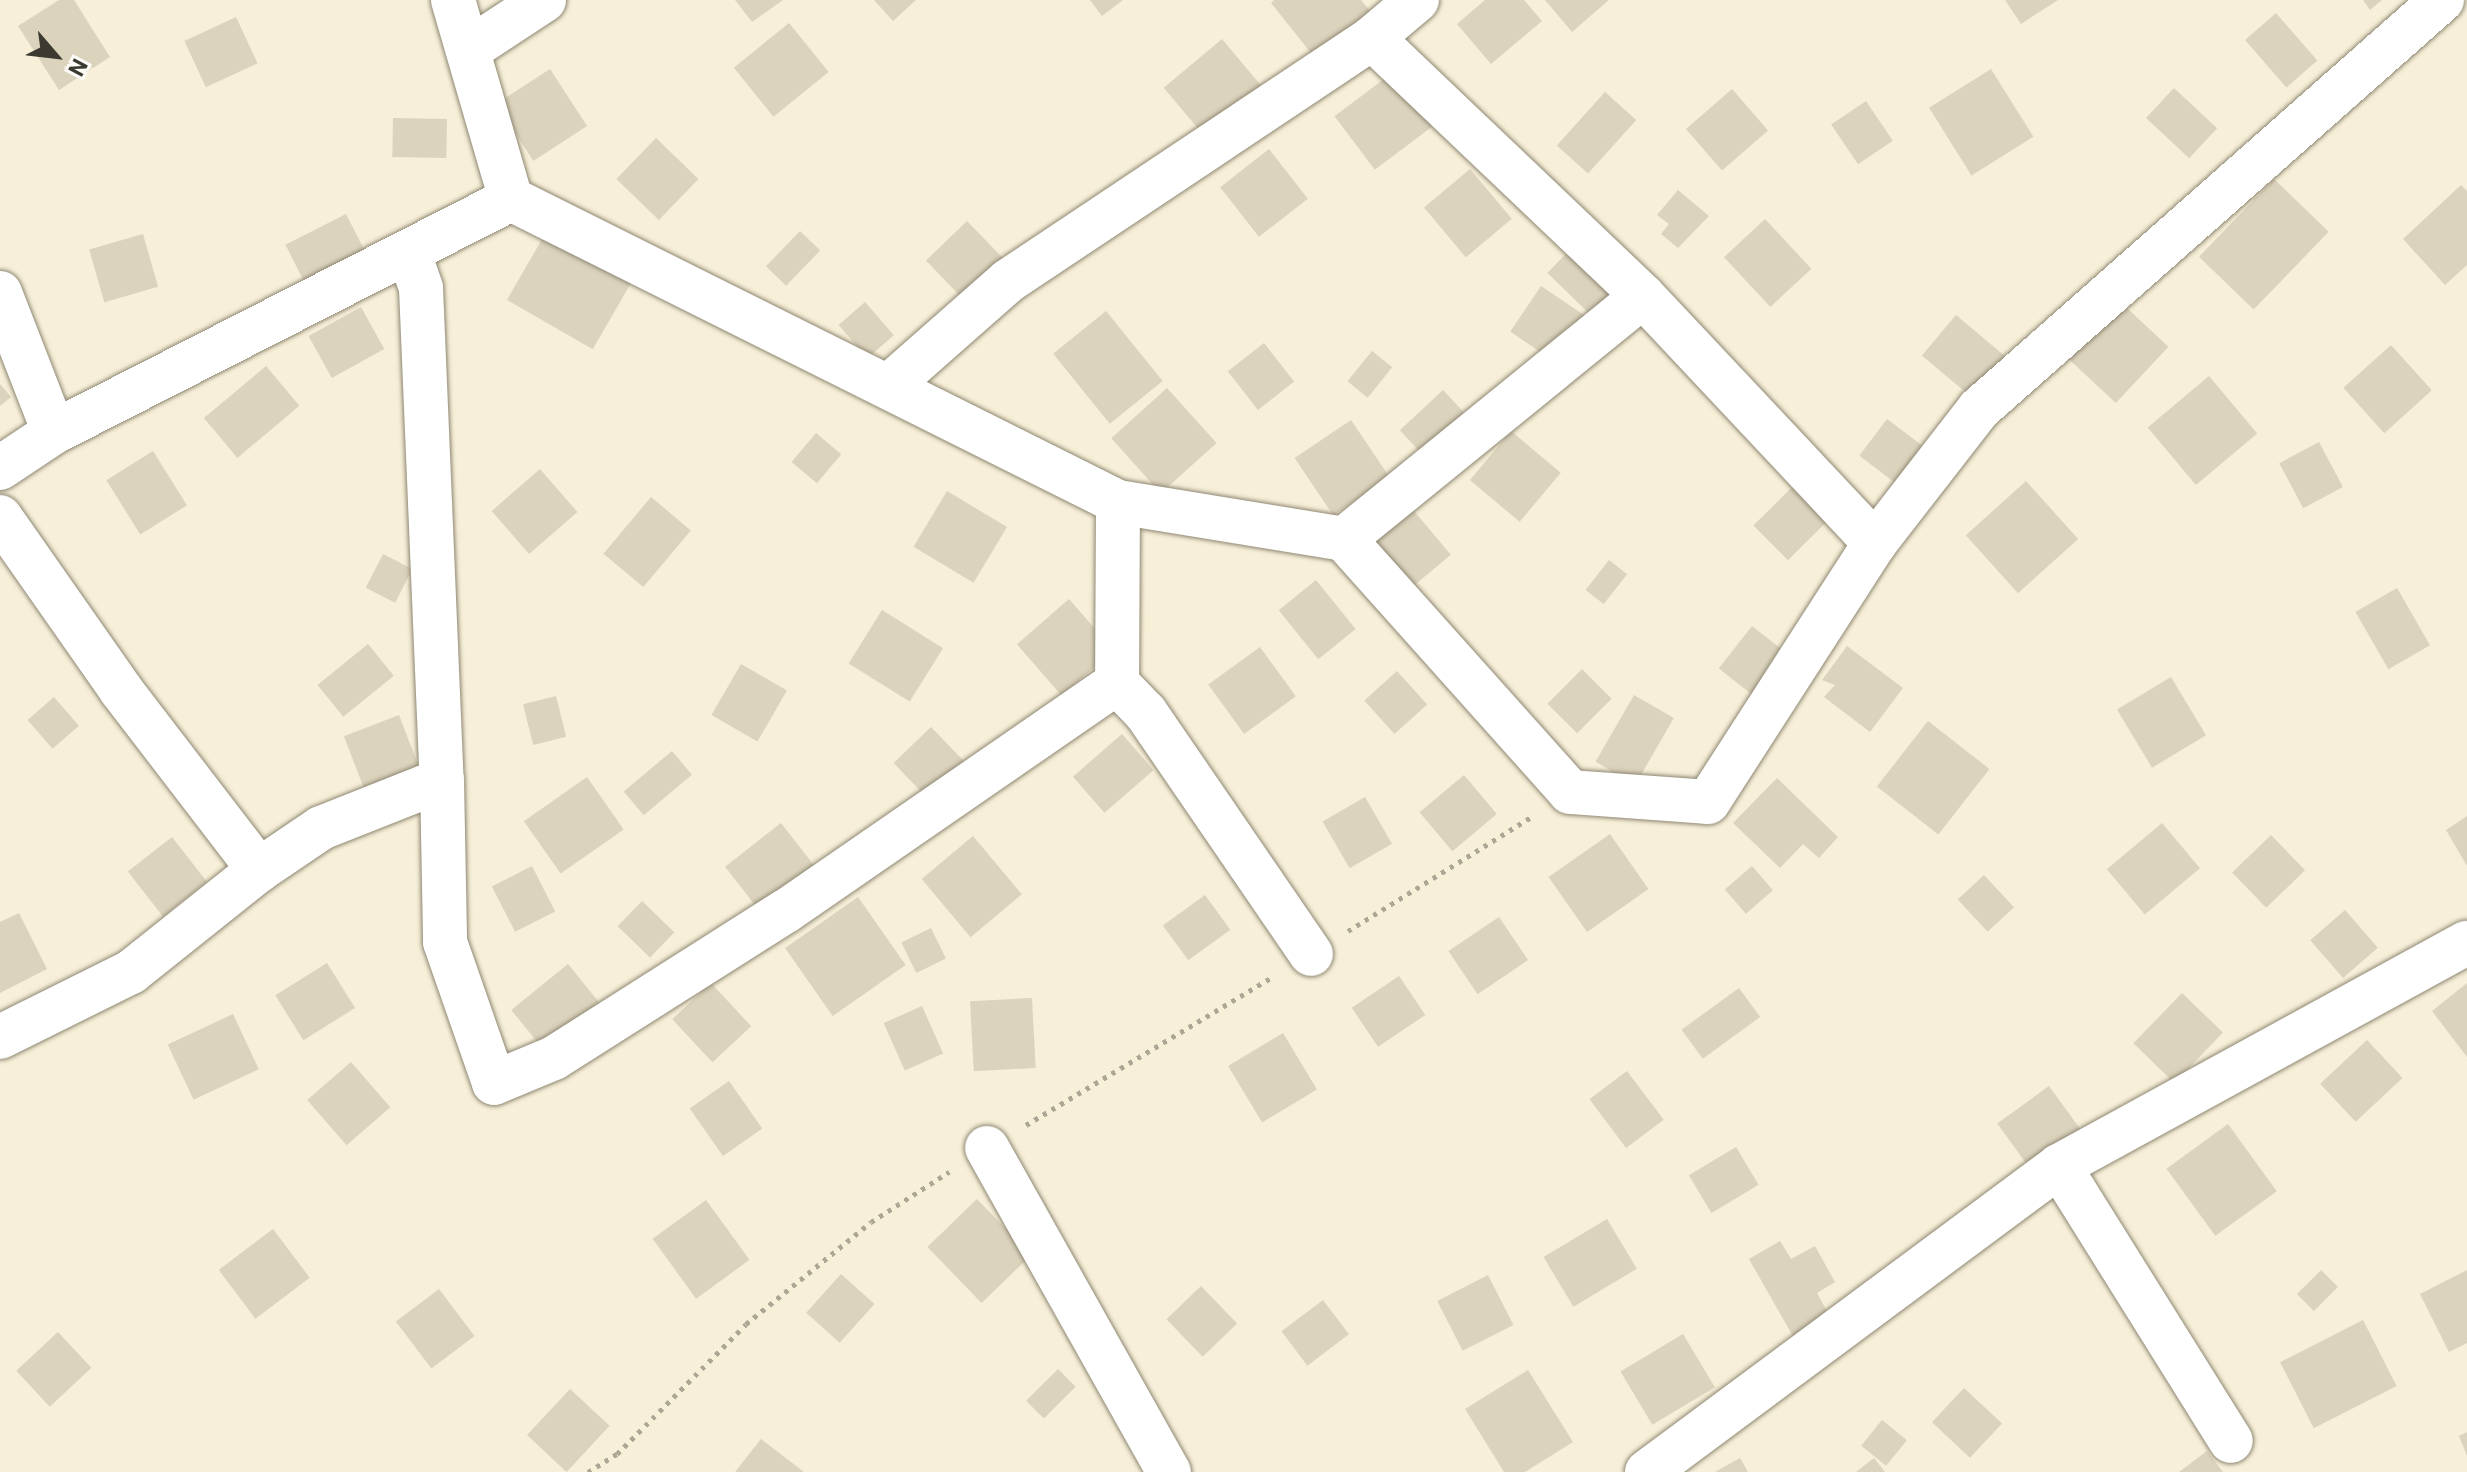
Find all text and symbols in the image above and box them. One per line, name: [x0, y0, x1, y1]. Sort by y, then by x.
north arrow: [16, 16, 96, 96]
text: N: [63, 55, 92, 80]

